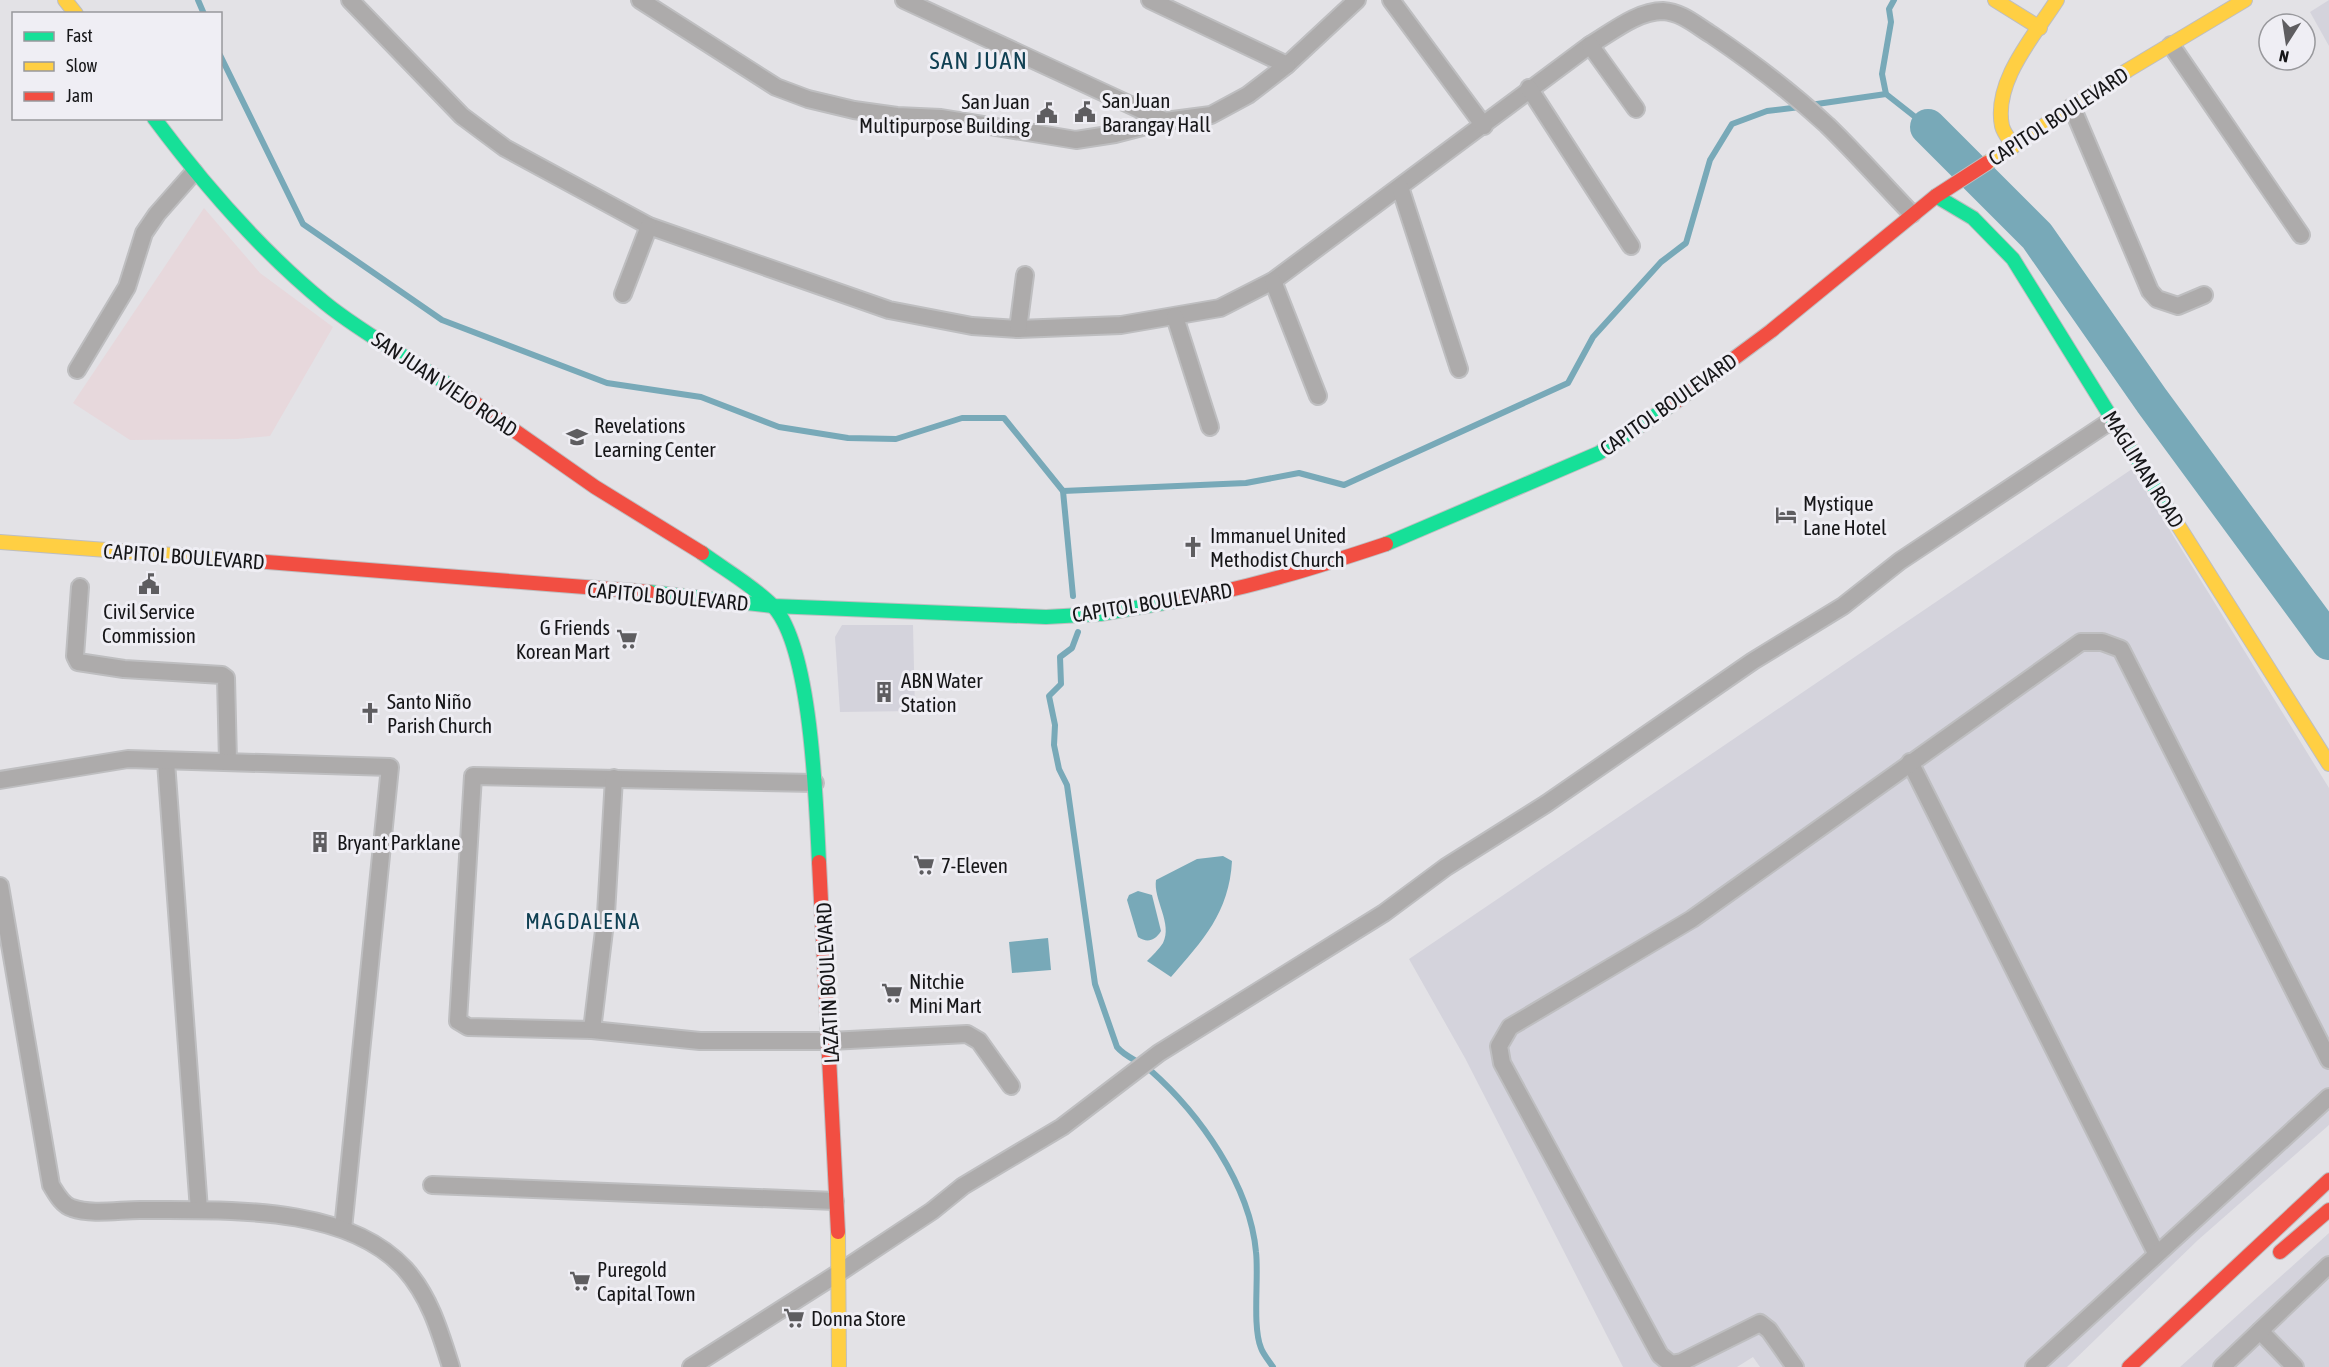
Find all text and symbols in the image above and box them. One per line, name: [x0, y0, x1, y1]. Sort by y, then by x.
legend: [12, 12, 222, 120]
north arrow: [2257, 12, 2317, 72]
text: Fast: [66, 25, 93, 46]
district label: SAN JUAN: [929, 47, 1029, 74]
text: N: [2277, 47, 2290, 66]
text: Slow: [66, 55, 97, 76]
street label: CAPITOL BOULEVARD: [1984, 62, 2132, 170]
text: Jam: [66, 85, 93, 106]
place label: San Juan Barangay Hall: [1102, 88, 1211, 136]
place label: San Juan Multipurpose Building: [859, 89, 1030, 137]
public building icon: San Juan Barangay Hall: [1073, 100, 1097, 124]
public building icon: San Juan Multipurpose Building: [1035, 101, 1059, 125]
street label: SAN JUAN VIEJO ROAD: [368, 326, 522, 442]
street label: CAPITOL BOULEVARD: [1595, 348, 1741, 460]
street label: MAGLIMAN ROAD: [2099, 406, 2189, 532]
place label: Revelations Learning Center: [594, 413, 716, 461]
school or university icon: Revelations Learning Center: [565, 425, 589, 449]
place label: Mystique Lane Hotel: [1803, 491, 1887, 539]
hotel icon: Mystique Lane Hotel: [1774, 503, 1798, 527]
place label: Immanuel United Methodist Church: [1210, 523, 1346, 571]
church icon: Immanuel United Methodist Church: [1181, 535, 1205, 559]
street label: CAPITOL BOULEVARD: [103, 538, 265, 574]
public building icon: Civil Service Commission: [137, 572, 161, 596]
street label: CAPITOL BOULEVARD: [586, 577, 750, 615]
street label: CAPITOL BOULEVARD: [1070, 578, 1234, 626]
place label: Civil Service Commission: [102, 599, 196, 647]
place label: G Friends Korean Mart: [516, 615, 610, 663]
supermarket icon: G Friends Korean Mart: [615, 627, 639, 651]
place label: ABN Water Station: [901, 668, 983, 716]
building icon: ABN Water Station: [872, 680, 896, 704]
place label: Santo Niño Parish Church: [387, 689, 492, 737]
church icon: Santo Niño Parish Church: [358, 701, 382, 725]
building icon: Bryant Parklane: [308, 830, 332, 854]
place label: Bryant Parklane: [337, 830, 461, 854]
supermarket icon: 7-Eleven: [912, 853, 936, 877]
place label: 7-Eleven: [941, 853, 1008, 877]
street label: LAZATIN BOULEVARD: [811, 902, 843, 1064]
district label: MAGDALENA: [525, 908, 641, 934]
place label: Nitchie Mini Mart: [909, 969, 982, 1017]
supermarket icon: Nitchie Mini Mart: [880, 981, 904, 1005]
place label: Puregold Capital Town: [597, 1257, 696, 1305]
supermarket icon: Puregold Capital Town: [568, 1269, 592, 1293]
supermarket icon: Donna Store: [782, 1306, 806, 1330]
place label: Donna Store: [811, 1306, 906, 1330]

